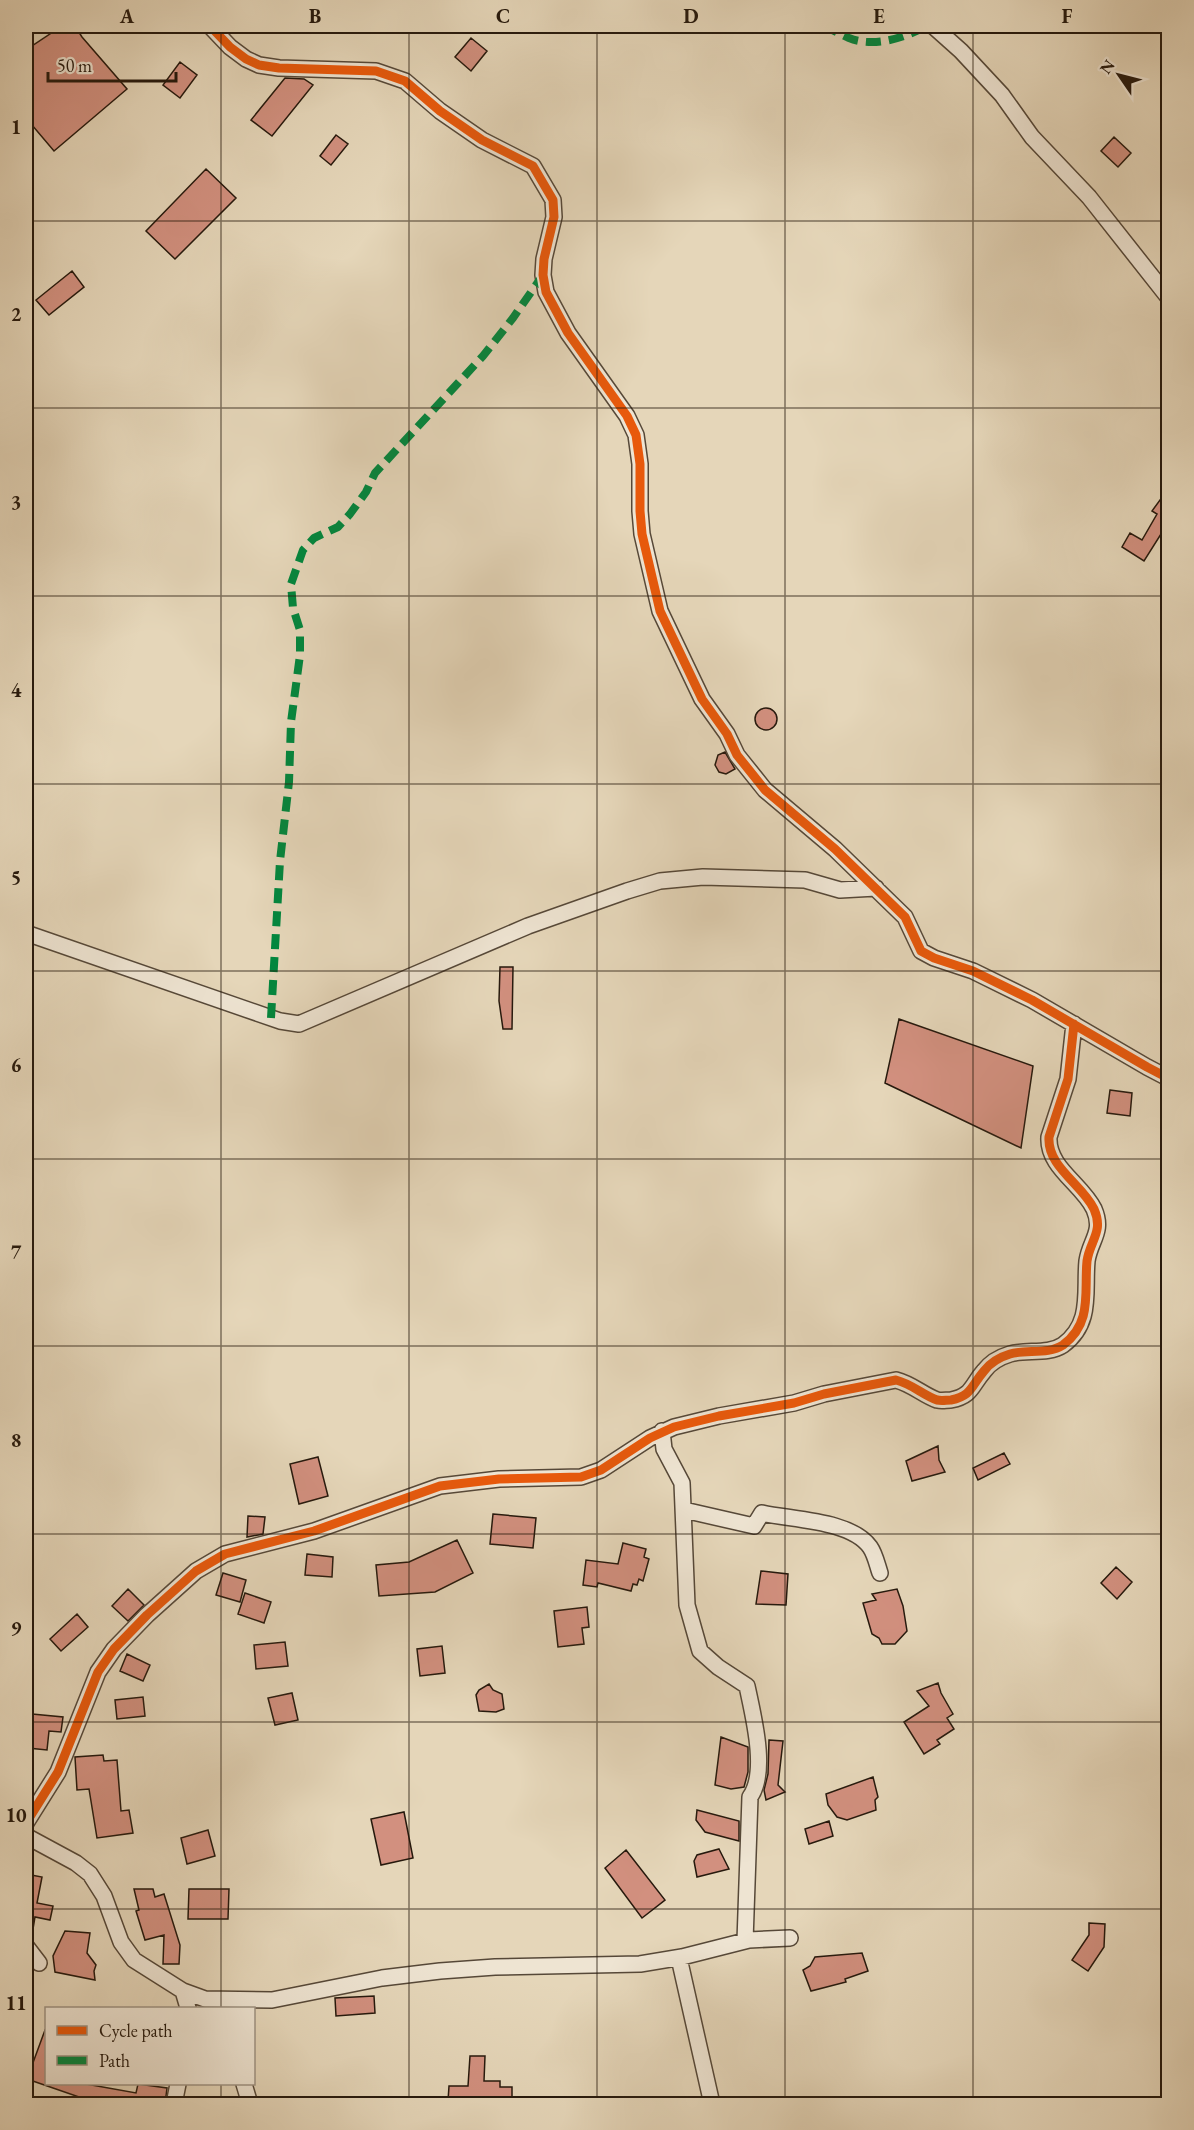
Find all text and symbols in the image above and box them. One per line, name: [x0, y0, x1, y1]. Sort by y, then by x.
text: A: [119, 3, 135, 29]
text: B: [309, 3, 321, 29]
text: C: [496, 3, 510, 29]
text: D: [683, 3, 699, 29]
text: E: [873, 3, 885, 29]
text: F: [1062, 3, 1073, 29]
scale bar: [48, 45, 176, 83]
north arrow: [1089, 45, 1149, 105]
text: 50 m: [57, 54, 92, 77]
text: N: [1095, 55, 1119, 78]
text: 1: [11, 114, 21, 140]
text: 2: [11, 301, 22, 327]
text: 3: [11, 489, 21, 515]
text: 4: [11, 677, 22, 703]
text: 5: [11, 864, 21, 890]
text: 6: [11, 1052, 22, 1078]
text: 7: [11, 1239, 22, 1265]
text: 8: [11, 1427, 21, 1453]
text: 9: [11, 1615, 22, 1641]
text: 10: [5, 1802, 27, 1828]
text: 11: [5, 1990, 27, 2016]
legend: [45, 2007, 255, 2085]
text: Cycle path: [99, 2019, 173, 2042]
text: Path: [99, 2049, 130, 2072]

